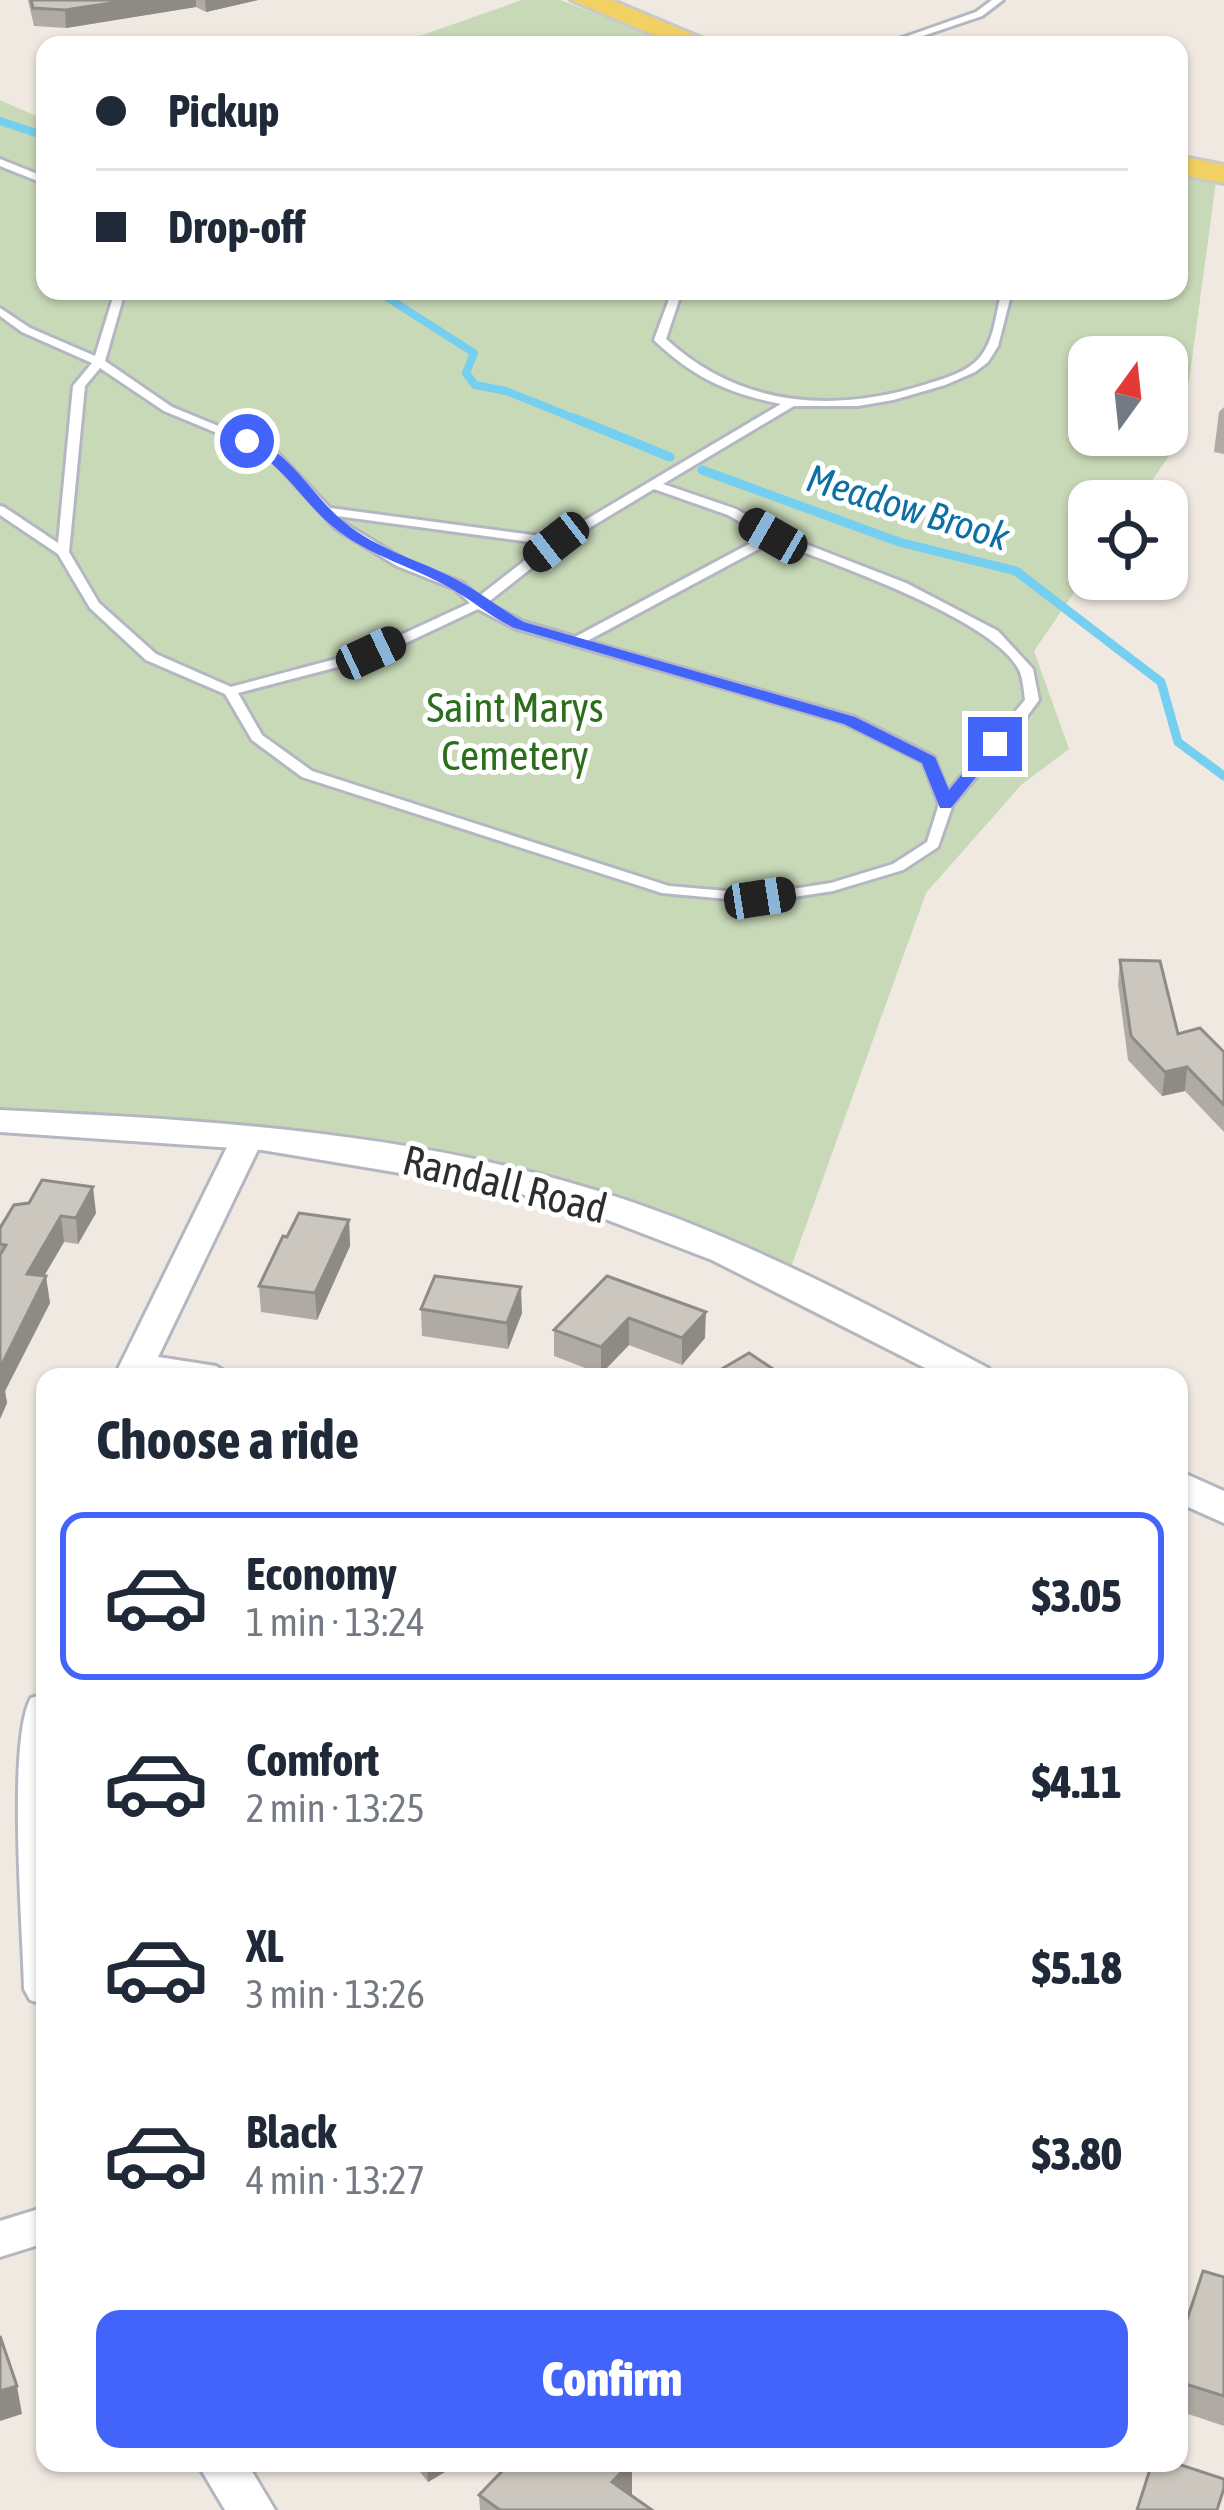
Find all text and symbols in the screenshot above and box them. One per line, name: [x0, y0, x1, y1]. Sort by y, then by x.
text: Pickup: [168, 85, 279, 137]
text: Drop-off: [168, 201, 306, 253]
north arrow: [1068, 336, 1188, 456]
map controls: [1068, 336, 1188, 600]
route start: [220, 414, 274, 468]
water label: Meadow Brook: [802, 455, 1015, 559]
button: locate: [1068, 480, 1188, 600]
car: [733, 502, 813, 570]
car: [517, 506, 595, 578]
car: [331, 621, 411, 685]
park label: Saint Marys Cemetery: [426, 683, 604, 779]
route end: [968, 717, 1022, 771]
car: [722, 875, 798, 921]
street label: Randall Road: [398, 1135, 612, 1233]
text: Choose a ride: [96, 1409, 359, 1470]
icon: car: [102, 1542, 210, 1650]
text: Economy: [246, 1548, 397, 1600]
text: $3.05: [1032, 1570, 1122, 1622]
text: 1 min · 13:24: [246, 1600, 425, 1644]
icon: car: [102, 1728, 210, 1836]
text: Comfort: [246, 1734, 379, 1786]
text: $4.11: [1032, 1756, 1122, 1808]
text: 2 min · 13:25: [246, 1786, 425, 1830]
icon: car: [102, 1914, 210, 2022]
text: XL: [246, 1920, 284, 1972]
text: $5.18: [1032, 1942, 1122, 1994]
text: 3 min · 13:26: [246, 1972, 425, 2016]
icon: car: [102, 2100, 210, 2208]
text: Black: [246, 2106, 337, 2158]
text: $3.80: [1032, 2128, 1122, 2180]
text: 4 min · 13:27: [246, 2158, 425, 2202]
button: Confirm: [96, 2310, 1128, 2448]

